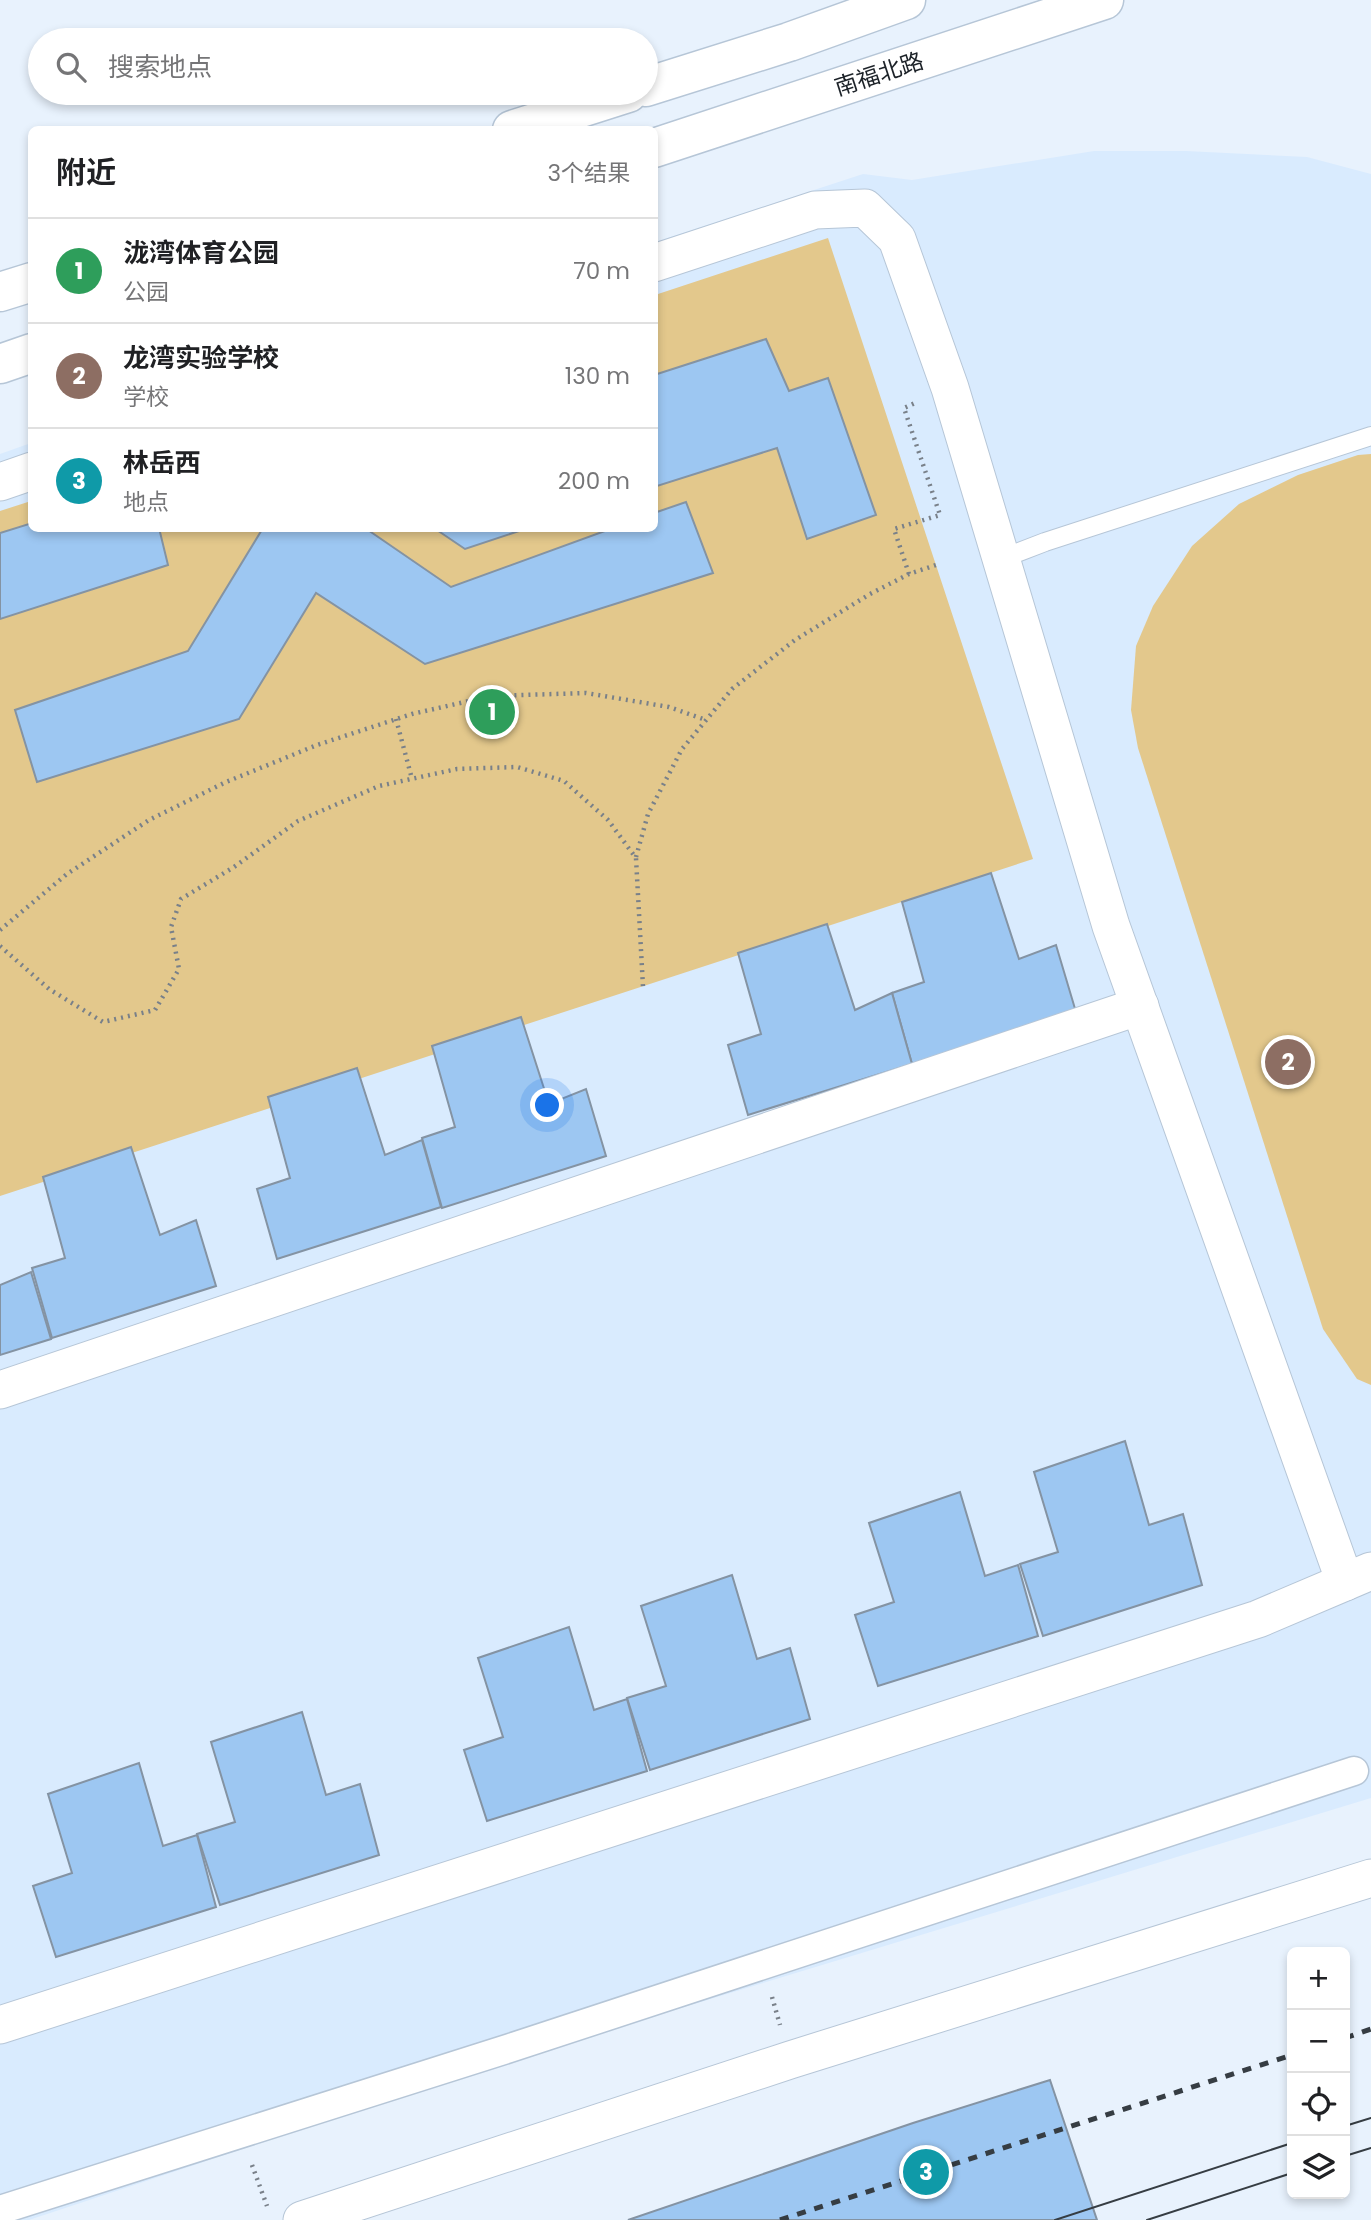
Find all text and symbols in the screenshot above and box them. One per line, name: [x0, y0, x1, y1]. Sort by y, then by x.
search box: [28, 28, 658, 105]
street label: 南福北路: [830, 45, 928, 103]
icon: search: [52, 48, 90, 86]
text: 搜索地点: [108, 49, 212, 85]
text: 附近: [56, 151, 116, 194]
text: 3个结果: [547, 157, 630, 189]
text: 泷湾体育公园: [123, 235, 279, 271]
text: 1: [75, 255, 83, 287]
text: 70 m: [573, 255, 630, 287]
text: 公园: [123, 276, 169, 308]
text: 龙湾实验学校: [123, 340, 279, 376]
text: 2: [72, 360, 86, 392]
text: 130 m: [565, 360, 630, 392]
text: 学校: [123, 381, 169, 413]
text: 林岳西: [123, 445, 201, 481]
text: 3: [72, 465, 86, 497]
text: 200 m: [558, 465, 630, 497]
text: 地点: [123, 486, 169, 518]
pin: 1: [469, 686, 515, 738]
pin: 2: [1265, 1036, 1311, 1088]
your location: [530, 1088, 564, 1122]
map controls: [1287, 1947, 1350, 2199]
button: +: [1287, 1947, 1350, 2010]
button: −: [1287, 2010, 1350, 2073]
button: locate: [1287, 2073, 1350, 2136]
button: layers: [1287, 2136, 1350, 2199]
pin: 3: [903, 2146, 949, 2198]

